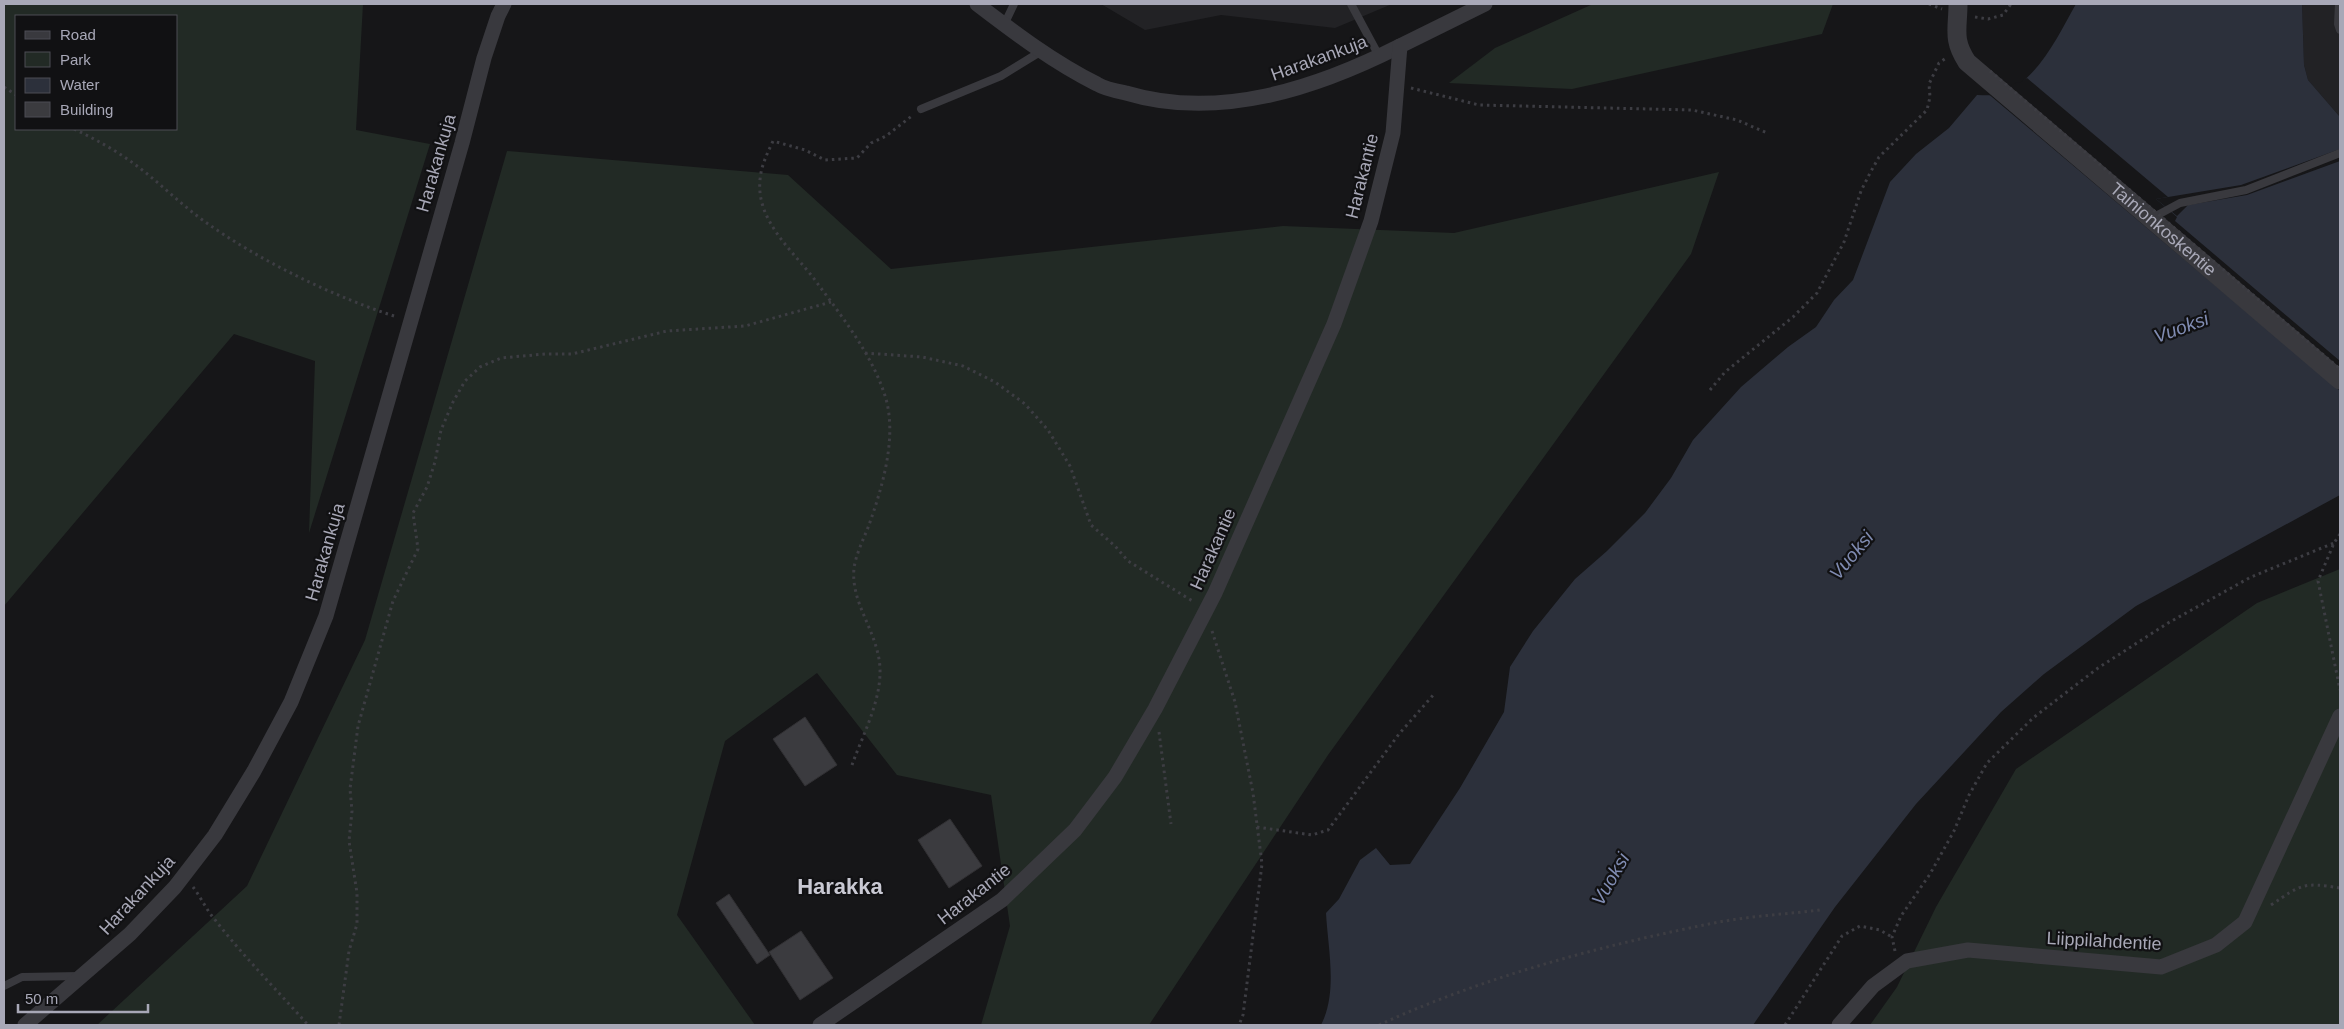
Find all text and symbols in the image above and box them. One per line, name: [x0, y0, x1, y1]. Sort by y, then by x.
legend: [15, 15, 178, 130]
text: Road: [60, 26, 96, 43]
street label: Harakankuja: [1268, 31, 1371, 85]
text: Park: [60, 51, 91, 68]
text: Water: [60, 76, 99, 93]
text: Building: [60, 101, 113, 118]
street label: Harakankuja: [412, 111, 460, 214]
street label: Harakantie: [1342, 131, 1382, 221]
street label: Tainionkoskentie: [2106, 178, 2220, 280]
water label: Vuoksi: [2151, 308, 2212, 347]
street label: Harakankuja: [301, 500, 349, 603]
street label: Harakantie: [1186, 505, 1240, 593]
water label: Vuoksi: [1825, 526, 1878, 584]
water label: Vuoksi: [1587, 849, 1634, 909]
street label: Harakankuja: [95, 851, 179, 939]
street label: Harakantie: [934, 859, 1014, 929]
district label: Harakka: [797, 874, 884, 899]
street label: Liippilahdentie: [2046, 928, 2162, 954]
scale bar: [18, 982, 148, 1014]
text: 50 m: [25, 990, 58, 1007]

